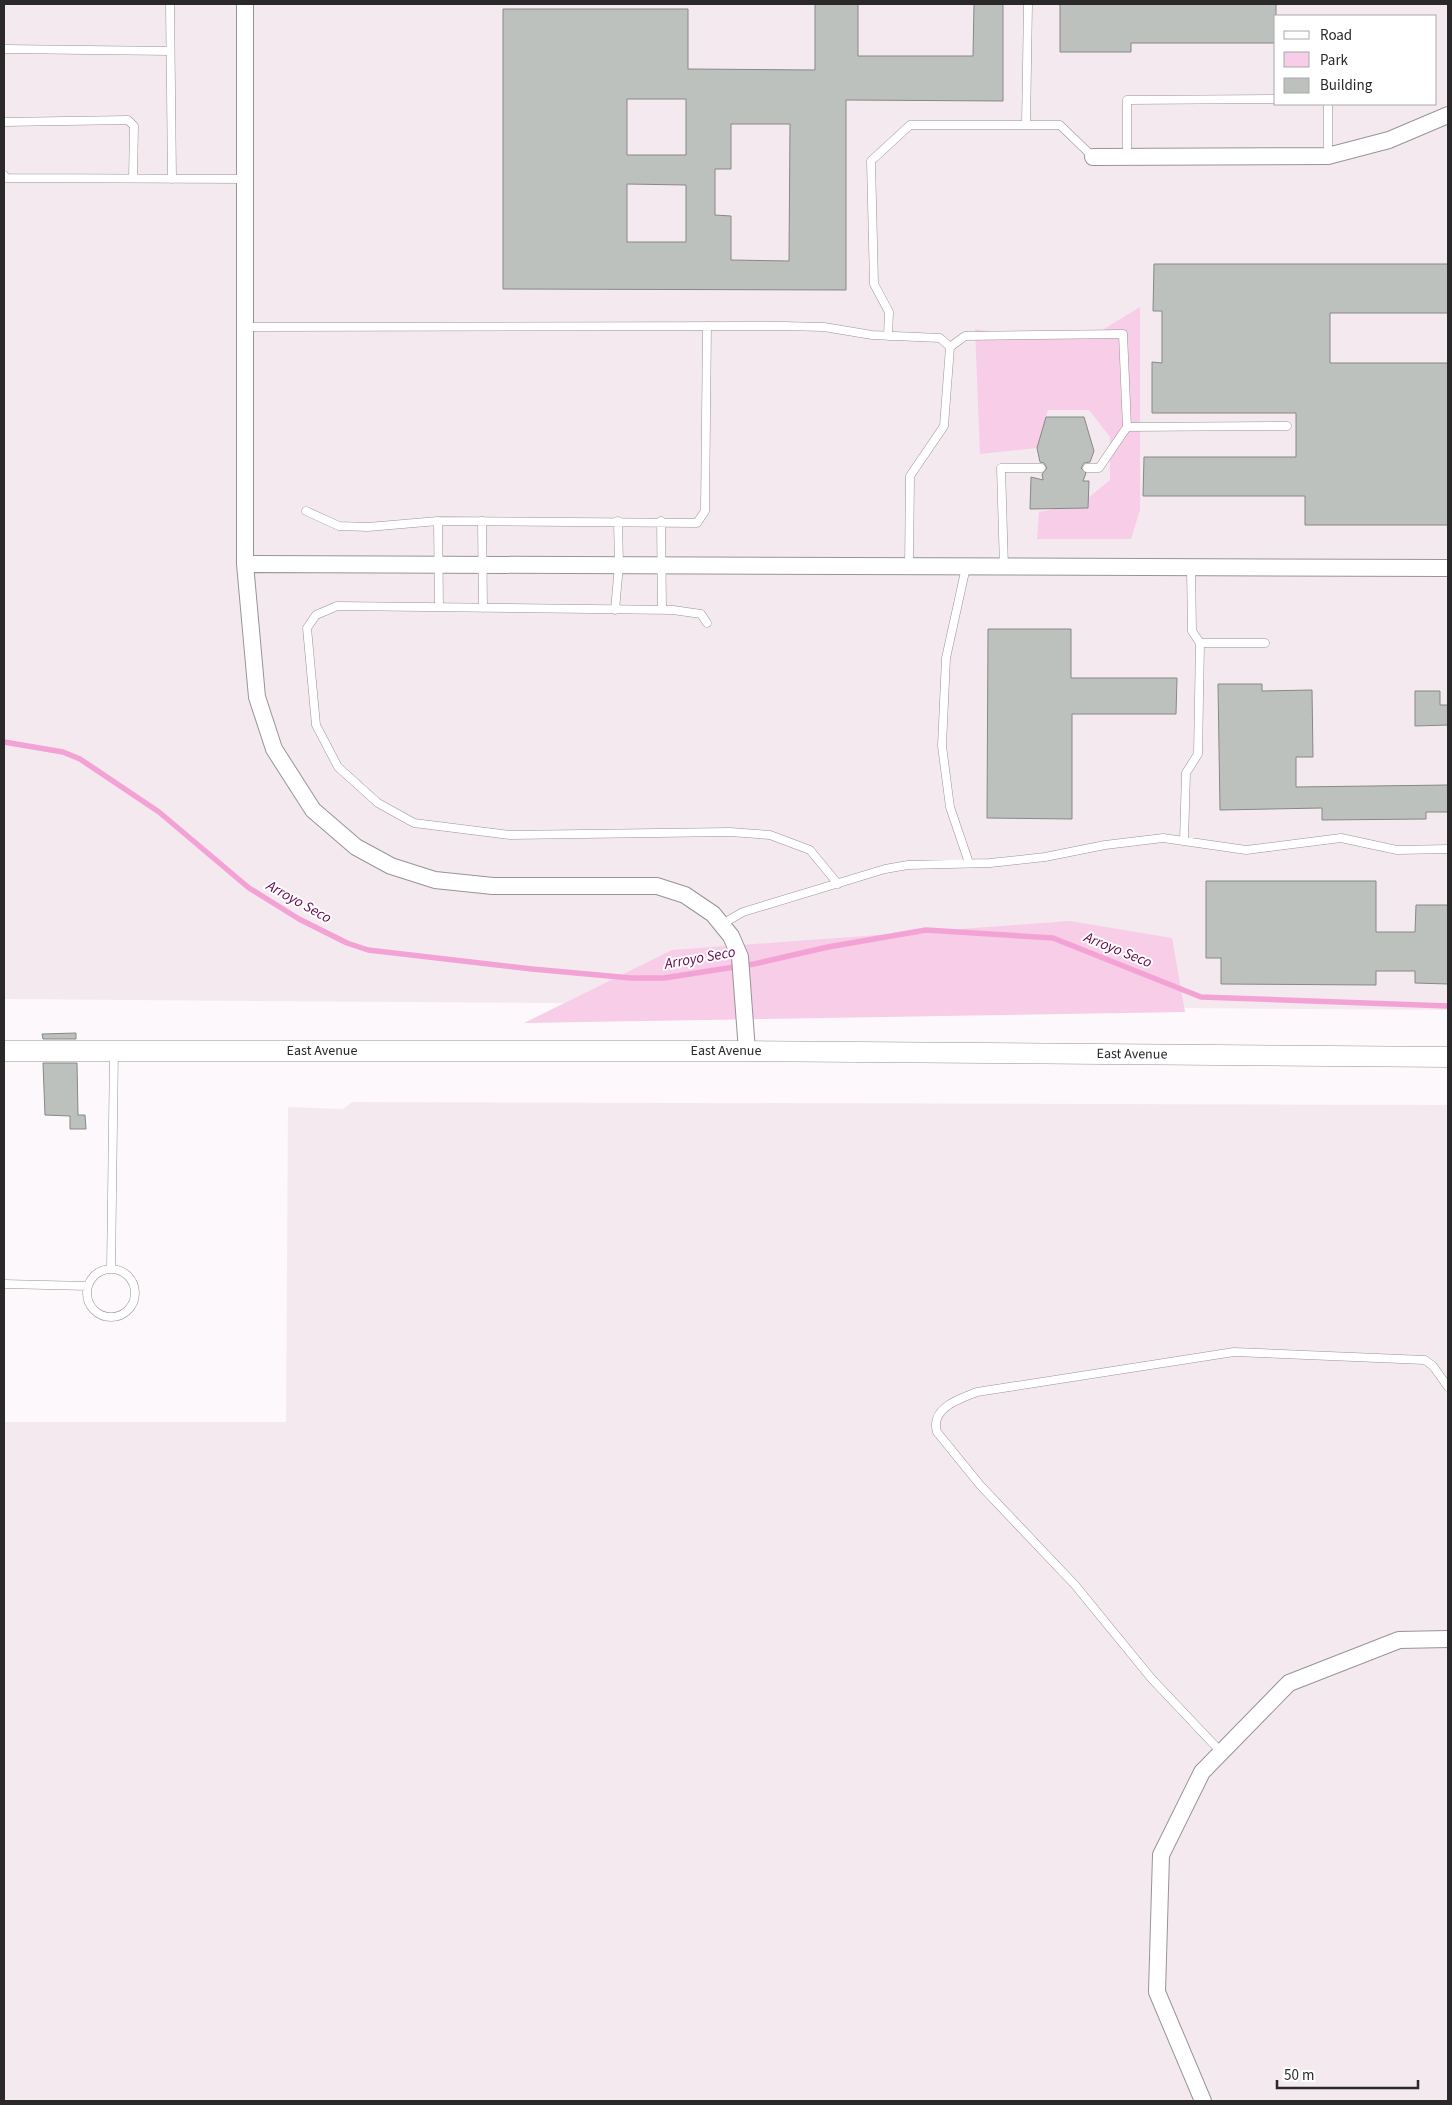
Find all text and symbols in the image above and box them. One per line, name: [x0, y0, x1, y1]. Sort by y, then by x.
legend: [1274, 15, 1437, 105]
text: Road: [1320, 25, 1352, 46]
text: Park: [1320, 50, 1349, 71]
text: Building: [1320, 75, 1373, 96]
water label: Arroyo Seco: [262, 875, 336, 929]
water label: Arroyo Seco: [1080, 926, 1155, 973]
water label: Arroyo Seco: [662, 941, 737, 975]
street label: East Avenue: [287, 1041, 357, 1061]
street label: East Avenue: [691, 1041, 762, 1061]
street label: East Avenue: [1097, 1044, 1168, 1065]
scale bar: [1277, 2058, 1418, 2090]
text: 50 m: [1284, 2065, 1314, 2086]

